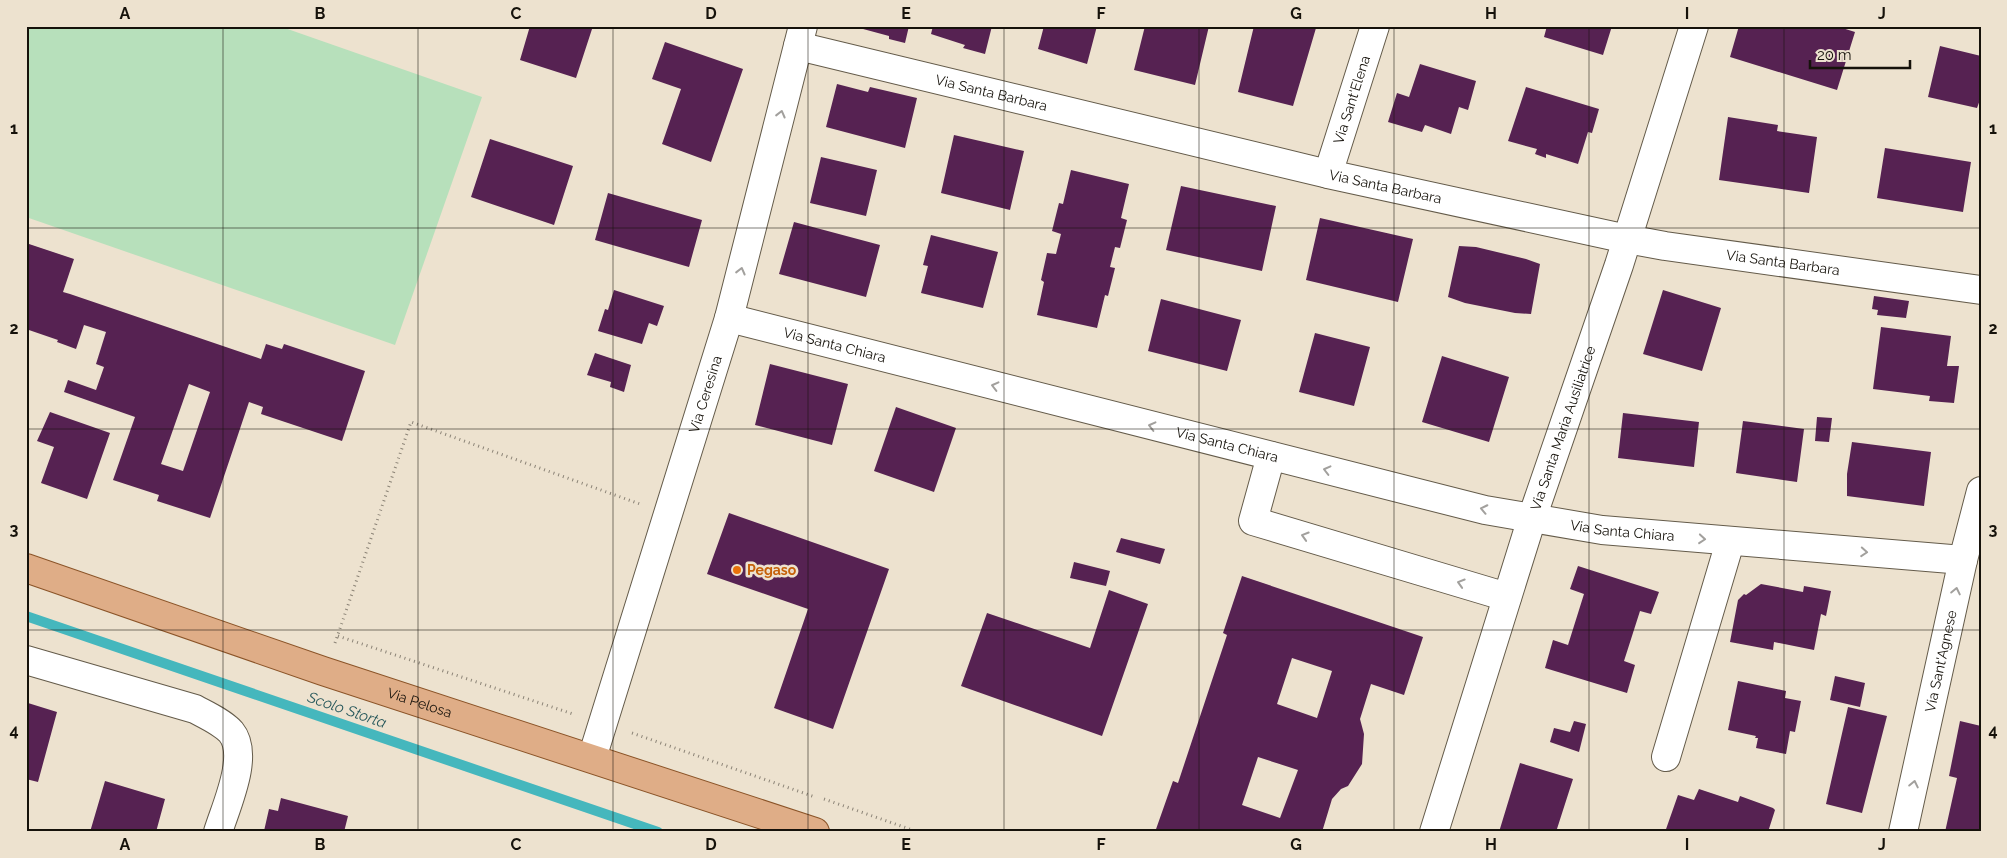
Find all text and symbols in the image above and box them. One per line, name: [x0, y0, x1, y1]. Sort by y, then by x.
text: A: [120, 4, 131, 23]
text: B: [315, 4, 326, 23]
text: C: [511, 4, 522, 23]
text: D: [705, 4, 717, 23]
text: E: [901, 4, 911, 23]
text: F: [1096, 4, 1106, 23]
text: G: [1290, 4, 1302, 23]
text: H: [1485, 4, 1497, 23]
text: I: [1685, 4, 1689, 23]
text: J: [1878, 4, 1886, 23]
scale bar: [1810, 38, 1910, 70]
text: 20 m: [1817, 46, 1852, 64]
street label: Via Sant'Elena: [1330, 53, 1373, 146]
street label: Via Santa Barbara: [934, 71, 1049, 114]
one-way arrow: [775, 109, 786, 118]
text: 1: [10, 119, 18, 138]
text: 1: [1989, 119, 1997, 138]
street label: Via Santa Barbara: [1328, 166, 1443, 206]
street label: Via Santa Barbara: [1725, 247, 1841, 278]
one-way arrow: [735, 267, 746, 276]
text: 2: [9, 319, 19, 338]
text: 2: [1988, 319, 1998, 338]
street label: Via Santa Chiara: [782, 324, 887, 366]
street label: Via Santa Maria Ausiliatrice: [1527, 344, 1599, 513]
street label: Via Ceresina: [686, 354, 725, 435]
one-way arrow: [990, 381, 999, 392]
one-way arrow: [1148, 421, 1157, 432]
street label: Via Santa Chiara: [1174, 424, 1280, 465]
one-way arrow: [1322, 465, 1331, 476]
one-way arrow: [1480, 505, 1489, 515]
street label: Via Santa Chiara: [1569, 517, 1675, 544]
text: 3: [10, 520, 19, 539]
text: 3: [1989, 520, 1998, 539]
one-way arrow: [1301, 532, 1310, 542]
one-way arrow: [1698, 533, 1706, 544]
one-way arrow: [1860, 546, 1868, 557]
place label: Pegaso: [747, 562, 797, 578]
marker: Pegaso: [731, 564, 743, 576]
one-way arrow: [1457, 579, 1465, 589]
one-way arrow: [1950, 587, 1961, 596]
street label: Via Sant'Agnese: [1922, 609, 1960, 714]
street label: Via Pelosa: [385, 685, 454, 721]
water label: Scolo Storta: [304, 688, 389, 732]
text: 4: [9, 721, 19, 740]
text: 4: [1988, 721, 1998, 740]
one-way arrow: [1908, 780, 1919, 789]
text: A: [120, 835, 131, 854]
text: B: [315, 835, 326, 854]
text: C: [511, 835, 522, 854]
text: D: [705, 835, 717, 854]
text: E: [901, 835, 911, 854]
text: F: [1096, 835, 1106, 854]
text: G: [1290, 835, 1302, 854]
text: H: [1485, 835, 1497, 854]
text: I: [1685, 835, 1689, 854]
text: J: [1878, 835, 1886, 854]

